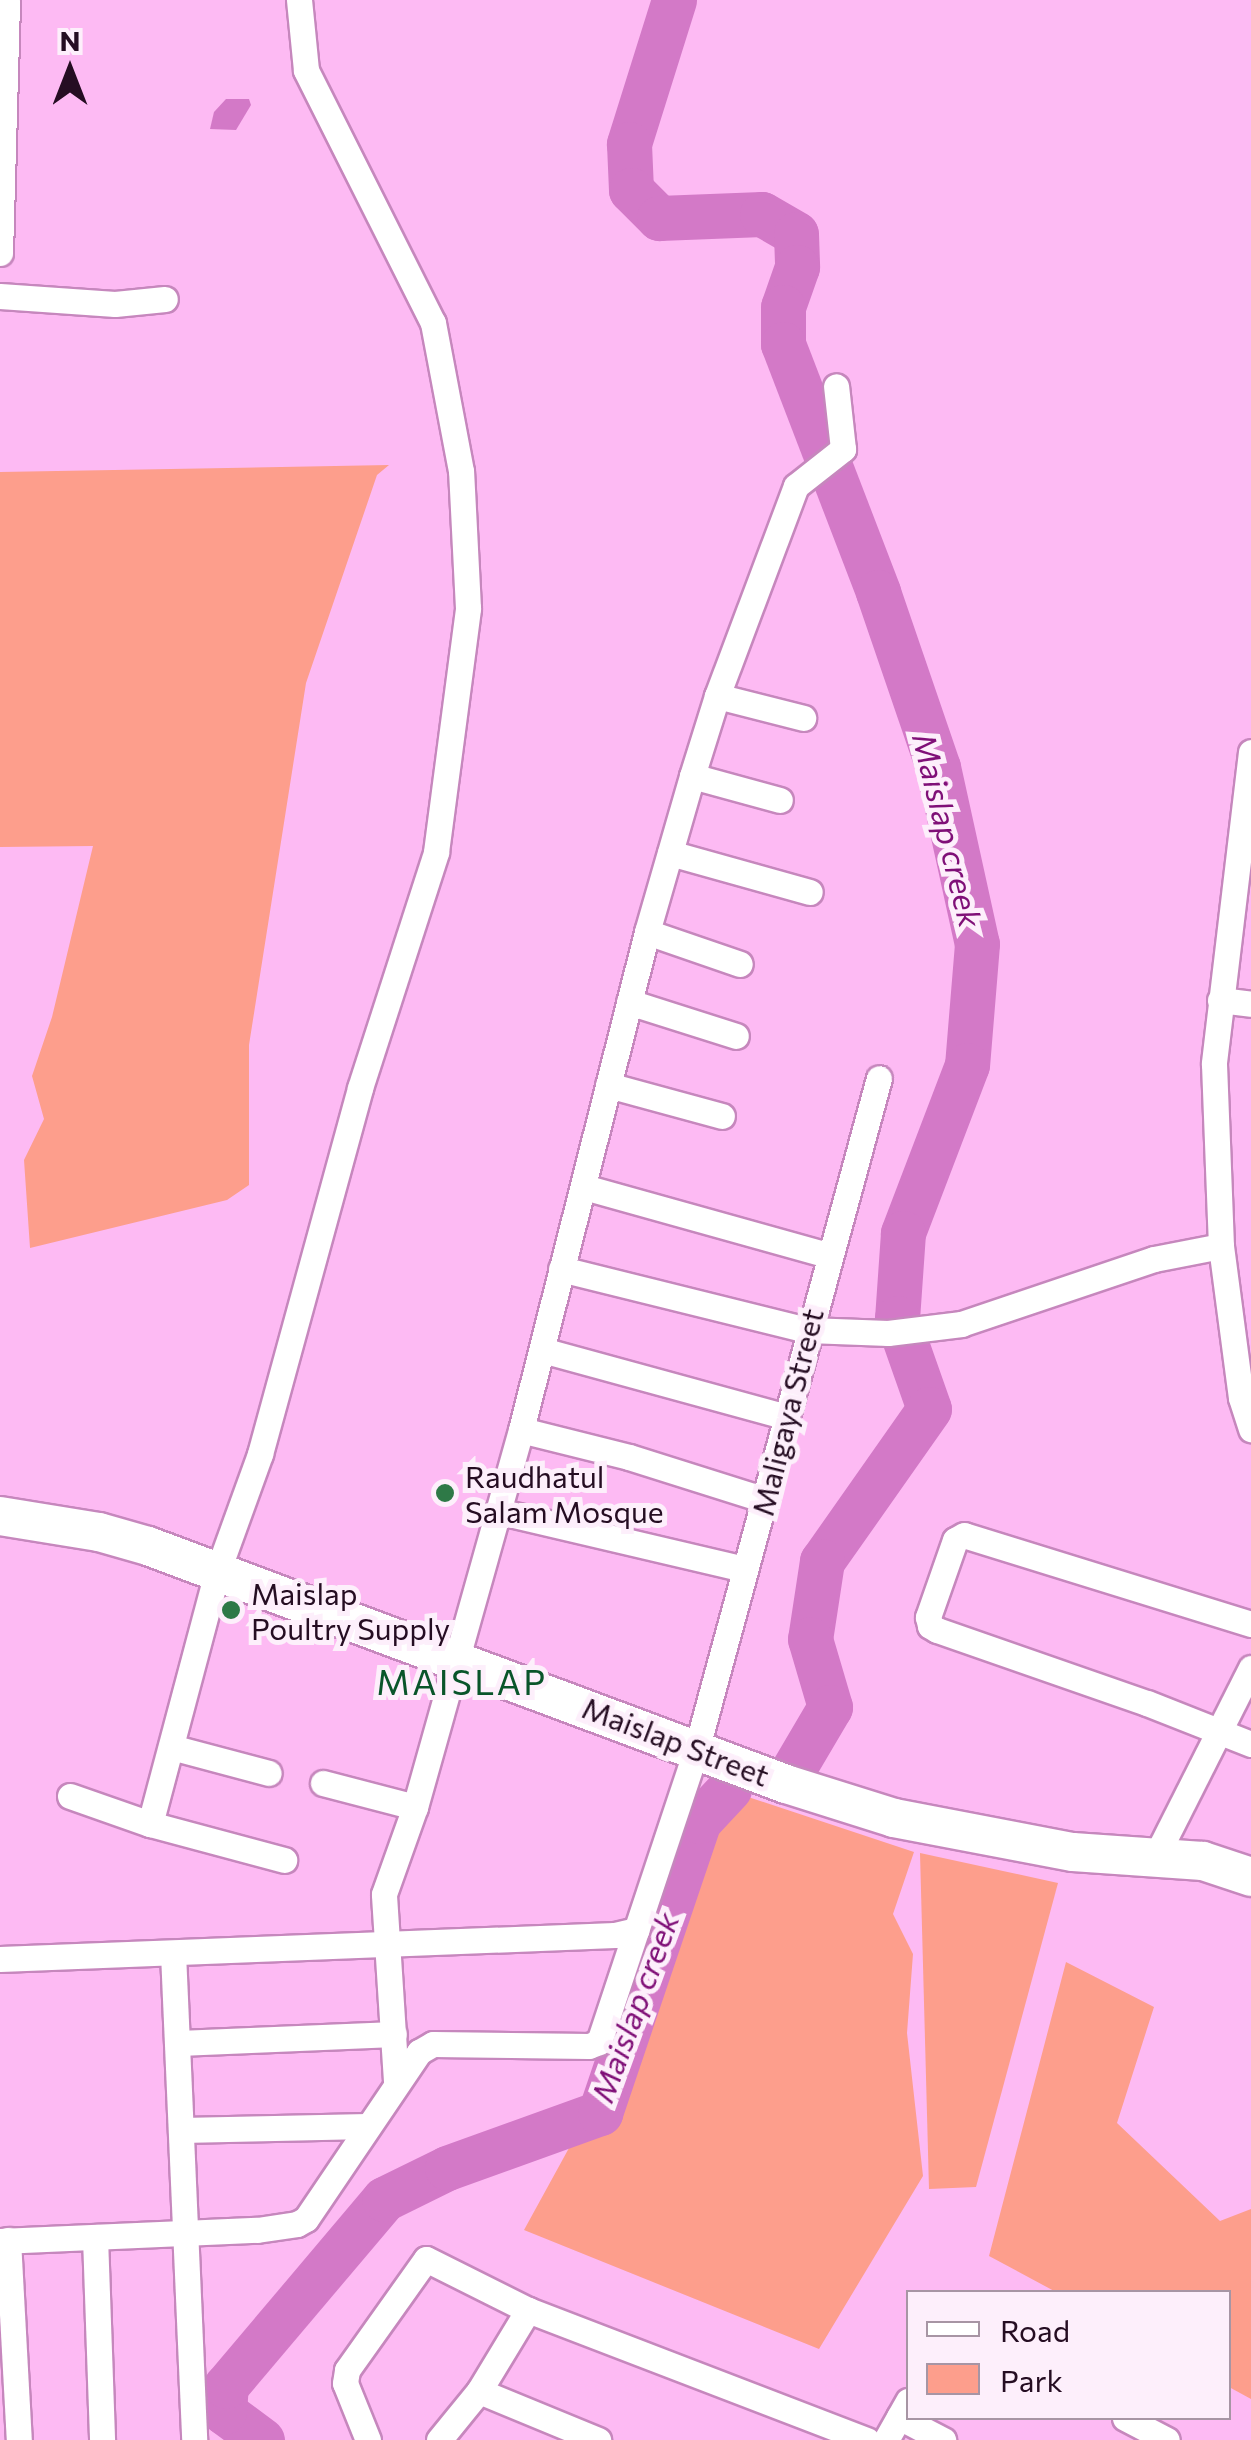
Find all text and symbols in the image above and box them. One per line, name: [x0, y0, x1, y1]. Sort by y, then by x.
north arrow: [20, 20, 120, 120]
text: N: [60, 23, 81, 57]
water label: Maislap creek: [905, 729, 991, 931]
street label: Maligaya Street: [744, 1305, 830, 1519]
place label: Raudhatul Salam Mosque: [465, 1458, 664, 1528]
marker: Raudhatul Salam Mosque: [434, 1482, 456, 1504]
place label: Maislap Poultry Supply: [251, 1575, 450, 1646]
marker: Maislap Poultry Supply: [220, 1599, 242, 1621]
district label: MAISLAP: [376, 1660, 548, 1702]
street label: Maislap Street: [578, 1689, 774, 1793]
water label: Maislap creek: [582, 1907, 686, 2107]
legend: [906, 2290, 1231, 2420]
text: Road: [1000, 2311, 1070, 2348]
text: Park: [1000, 2361, 1063, 2398]

